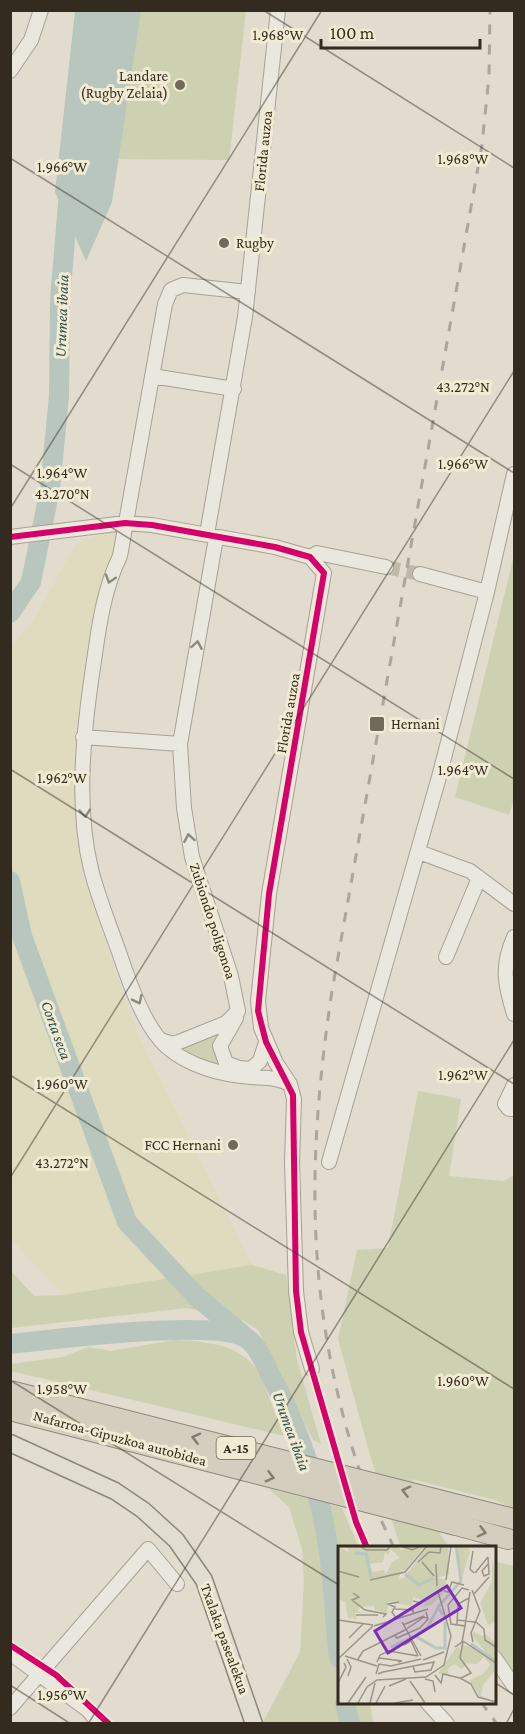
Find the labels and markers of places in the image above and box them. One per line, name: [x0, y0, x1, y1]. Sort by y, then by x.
place label: Landare (Rugby Zelaia): [81, 68, 168, 102]
marker: Landare (Rugby Zelaia): [173, 78, 187, 92]
place label: Rugby: [236, 235, 274, 252]
marker: Rugby: [217, 236, 231, 250]
marker: Hernani: [368, 715, 386, 733]
place label: Hernani: [391, 716, 440, 732]
place label: FCC Hernani: [144, 1137, 221, 1153]
marker: FCC Hernani: [226, 1138, 240, 1152]

